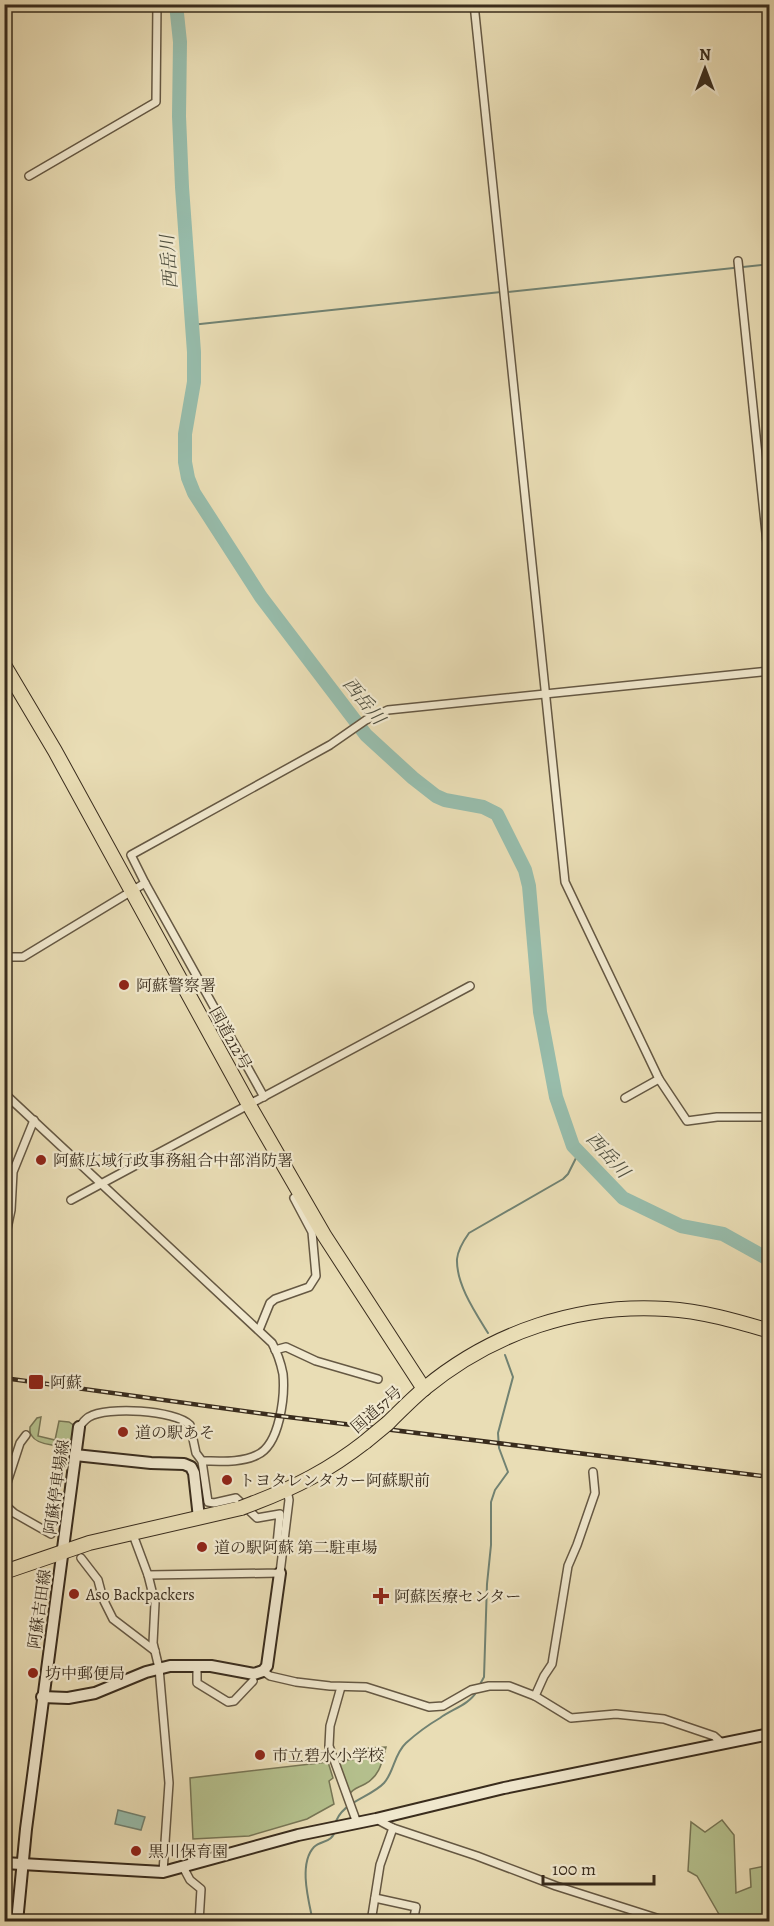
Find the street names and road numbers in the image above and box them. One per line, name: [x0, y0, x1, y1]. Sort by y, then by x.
street label: 国道212号: [204, 1003, 256, 1074]
street label: 国道57号: [346, 1381, 407, 1438]
street label: 阿蘇停車場線: [39, 1438, 75, 1536]
street label: 阿蘇吉田線: [24, 1568, 56, 1650]

